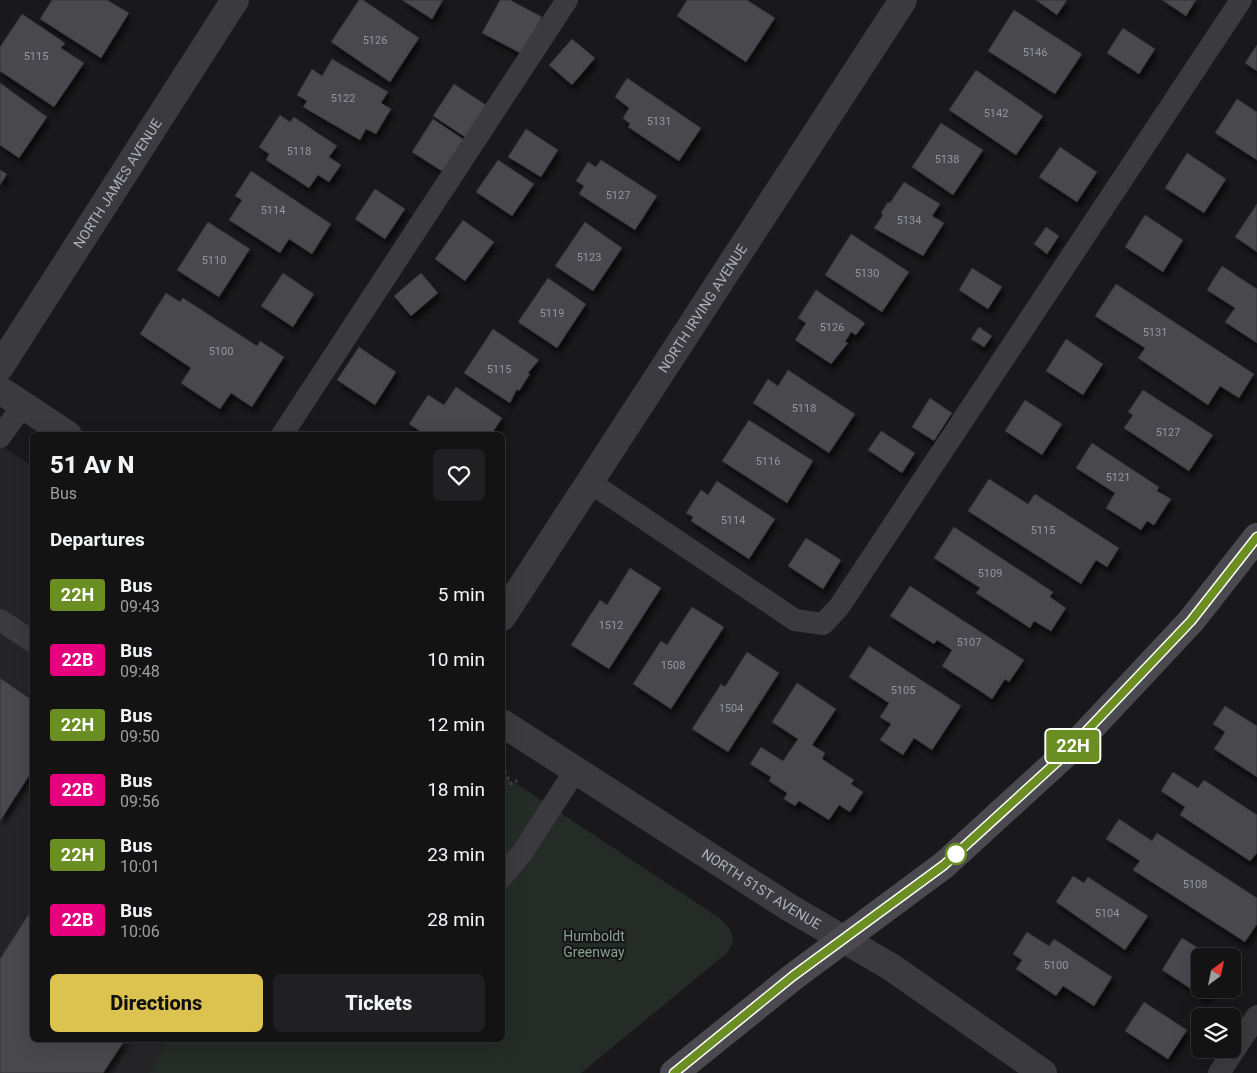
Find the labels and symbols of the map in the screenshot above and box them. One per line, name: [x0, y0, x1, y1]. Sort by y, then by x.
house number: 5126: [363, 34, 387, 47]
house number: 5146: [1023, 46, 1047, 59]
house number: 5115: [24, 50, 48, 63]
house number: 5122: [331, 92, 355, 105]
house number: 5142: [984, 107, 1008, 120]
house number: 5131: [647, 115, 671, 128]
street label: NORTH JAMES AVENUE: [70, 116, 165, 251]
house number: 5118: [287, 145, 311, 158]
house number: 5138: [935, 153, 959, 166]
house number: 5127: [606, 189, 630, 202]
house number: 5114: [261, 204, 285, 217]
house number: 5134: [897, 214, 921, 227]
street label: NORTH IRVING AVENUE: [655, 241, 750, 376]
house number: 5123: [577, 251, 601, 264]
house number: 5110: [202, 254, 226, 267]
house number: 5130: [855, 267, 879, 280]
house number: 5119: [540, 307, 564, 320]
house number: 5126: [820, 321, 844, 334]
house number: 5131: [1143, 326, 1167, 339]
house number: 5100: [209, 345, 233, 358]
house number: 5115: [487, 363, 511, 376]
house number: 5118: [792, 402, 816, 415]
house number: 5127: [1156, 426, 1180, 439]
house number: 5116: [756, 455, 780, 468]
house number: 5121: [1106, 471, 1130, 484]
house number: 5114: [721, 514, 745, 527]
house number: 5115: [1031, 524, 1055, 537]
house number: 5109: [978, 567, 1002, 580]
house number: 1512: [599, 619, 623, 632]
house number: 5107: [957, 636, 981, 649]
house number: 1508: [661, 659, 685, 672]
house number: 5105: [891, 684, 915, 697]
house number: 1504: [719, 702, 743, 715]
line badge: 22H: [1044, 730, 1102, 762]
unlabelled marker: [945, 843, 967, 865]
street label: NORTH 51ST AVENUE: [699, 846, 824, 932]
house number: 5108: [1183, 878, 1207, 891]
house number: 5104: [1095, 907, 1119, 920]
park label: Humboldt Greenway: [563, 928, 625, 960]
north arrow: [1191, 948, 1241, 998]
house number: 5100: [1044, 959, 1068, 972]

